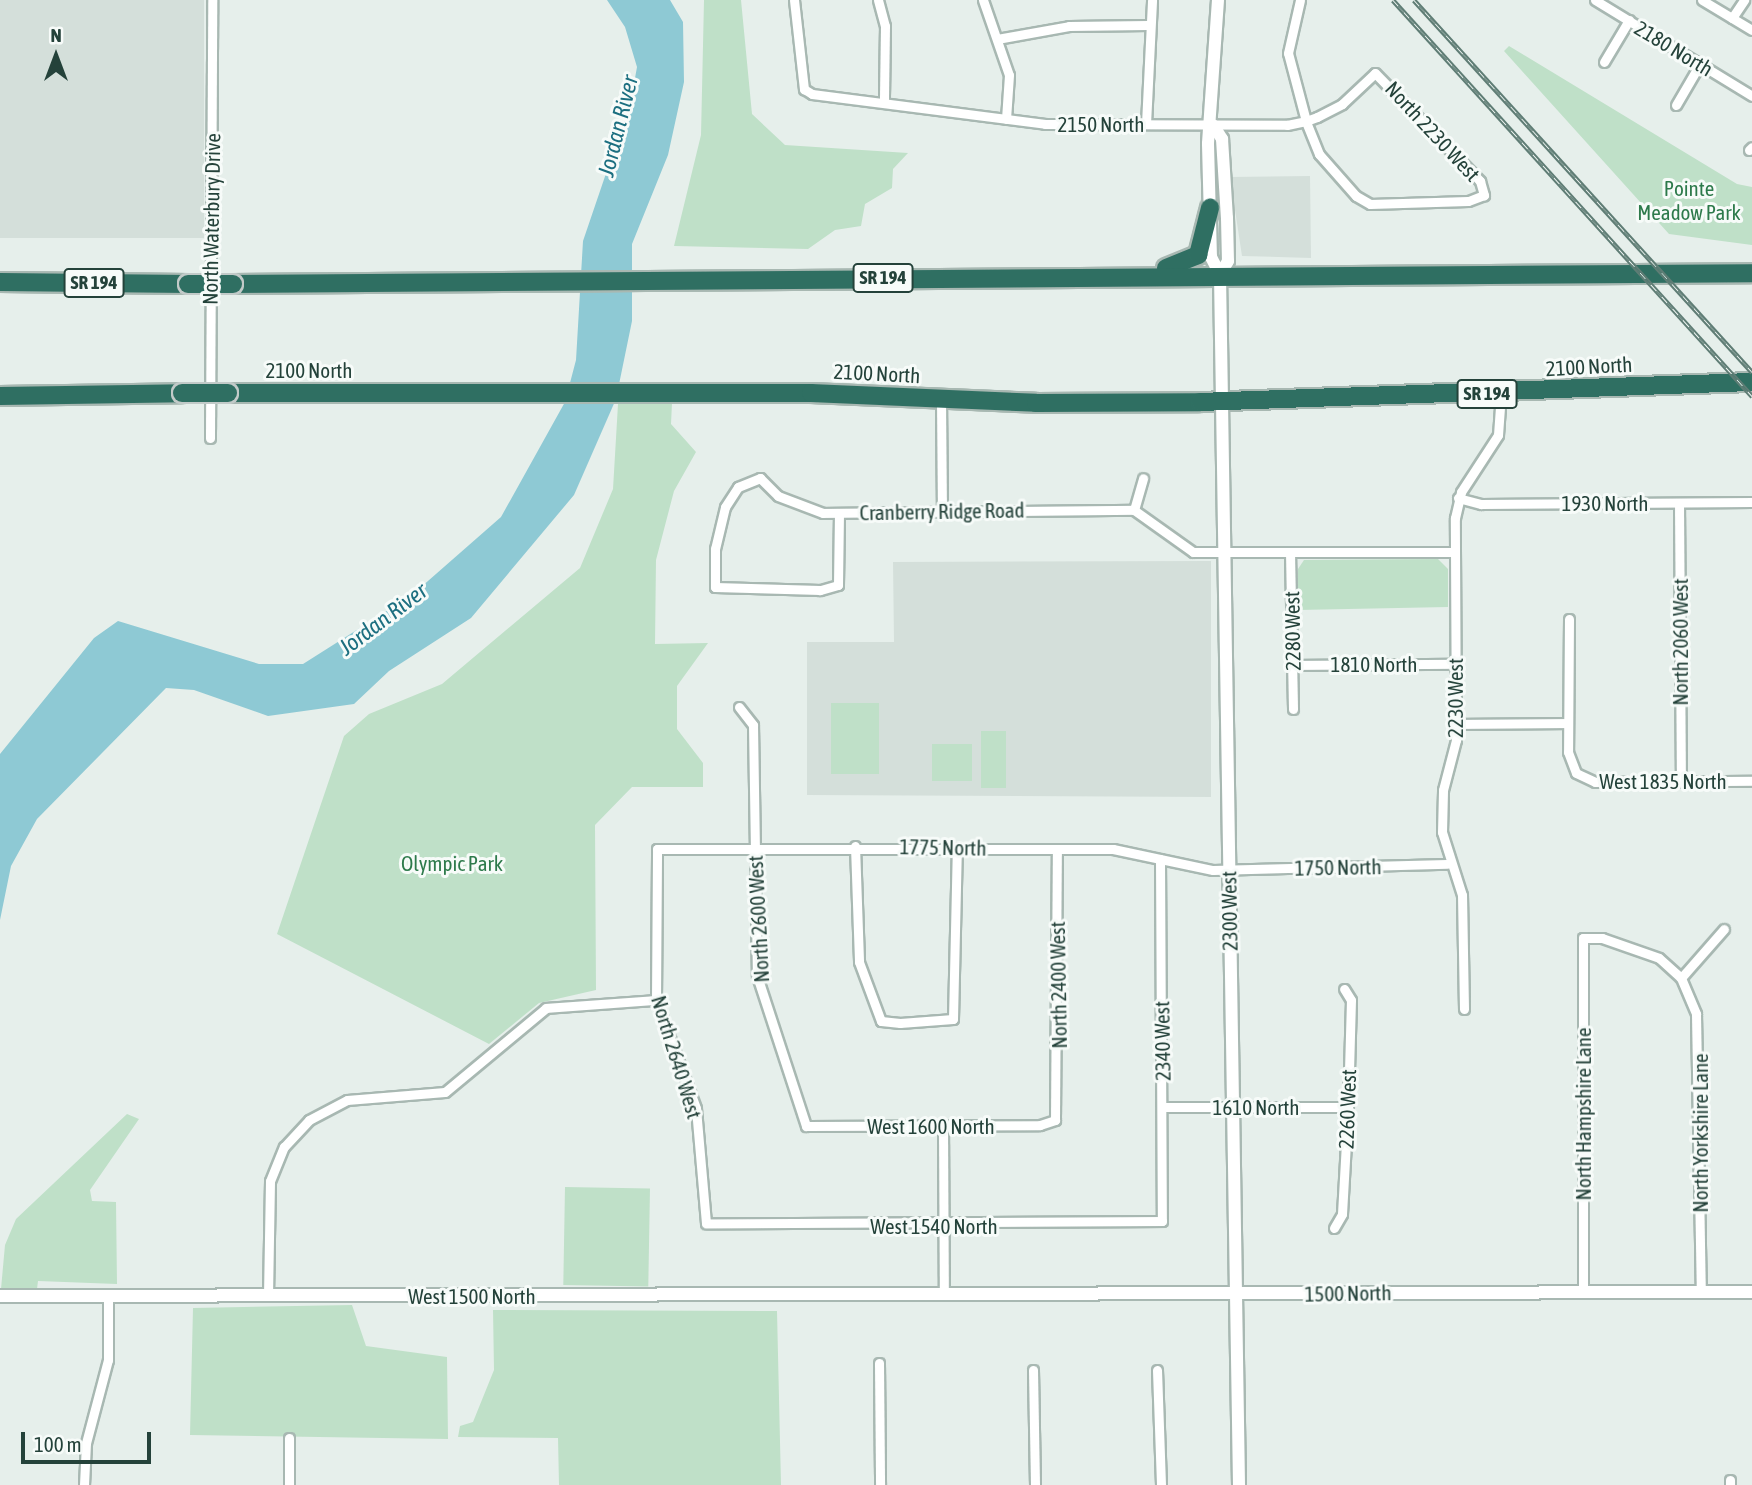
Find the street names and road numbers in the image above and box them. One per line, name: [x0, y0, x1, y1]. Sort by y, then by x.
street label: 2180 North: [1630, 15, 1718, 81]
street label: North 2230 West: [1380, 76, 1486, 186]
street label: 2150 North: [1058, 111, 1144, 137]
street label: North Waterbury Drive: [197, 133, 225, 305]
road number: SR 194: [852, 262, 914, 294]
road number: SR 194: [62, 268, 126, 298]
street label: 2100 North: [1545, 351, 1633, 381]
street label: 2100 North: [266, 357, 352, 383]
street label: 2100 North: [833, 358, 921, 388]
road number: SR 194: [1456, 378, 1518, 410]
street label: 1930 North: [1562, 490, 1648, 516]
street label: Cranberry Ridge Road: [859, 497, 1025, 525]
street label: North 2060 West: [1667, 578, 1693, 706]
street label: 2280 West: [1279, 591, 1305, 671]
street label: 1810 North: [1331, 651, 1417, 677]
street label: 2230 West: [1442, 658, 1468, 738]
street label: West 1835 North: [1599, 768, 1727, 794]
street label: 1775 North: [899, 834, 987, 860]
street label: 1750 North: [1294, 854, 1382, 880]
street label: North 2600 West: [742, 855, 774, 983]
street label: 2300 West: [1216, 871, 1242, 951]
street label: North 2400 West: [1044, 921, 1072, 1049]
street label: North 2640 West: [646, 992, 708, 1122]
street label: 2340 West: [1149, 1001, 1175, 1081]
street label: North Hampshire Lane: [1570, 1027, 1596, 1201]
street label: North Yorkshire Lane: [1687, 1053, 1713, 1213]
street label: 2260 West: [1333, 1069, 1361, 1149]
street label: 1610 North: [1213, 1094, 1299, 1120]
street label: West 1600 North: [867, 1113, 995, 1139]
street label: West 1540 North: [870, 1213, 998, 1239]
street label: 1500 North: [1304, 1280, 1392, 1306]
street label: West 1500 North: [408, 1283, 536, 1309]

